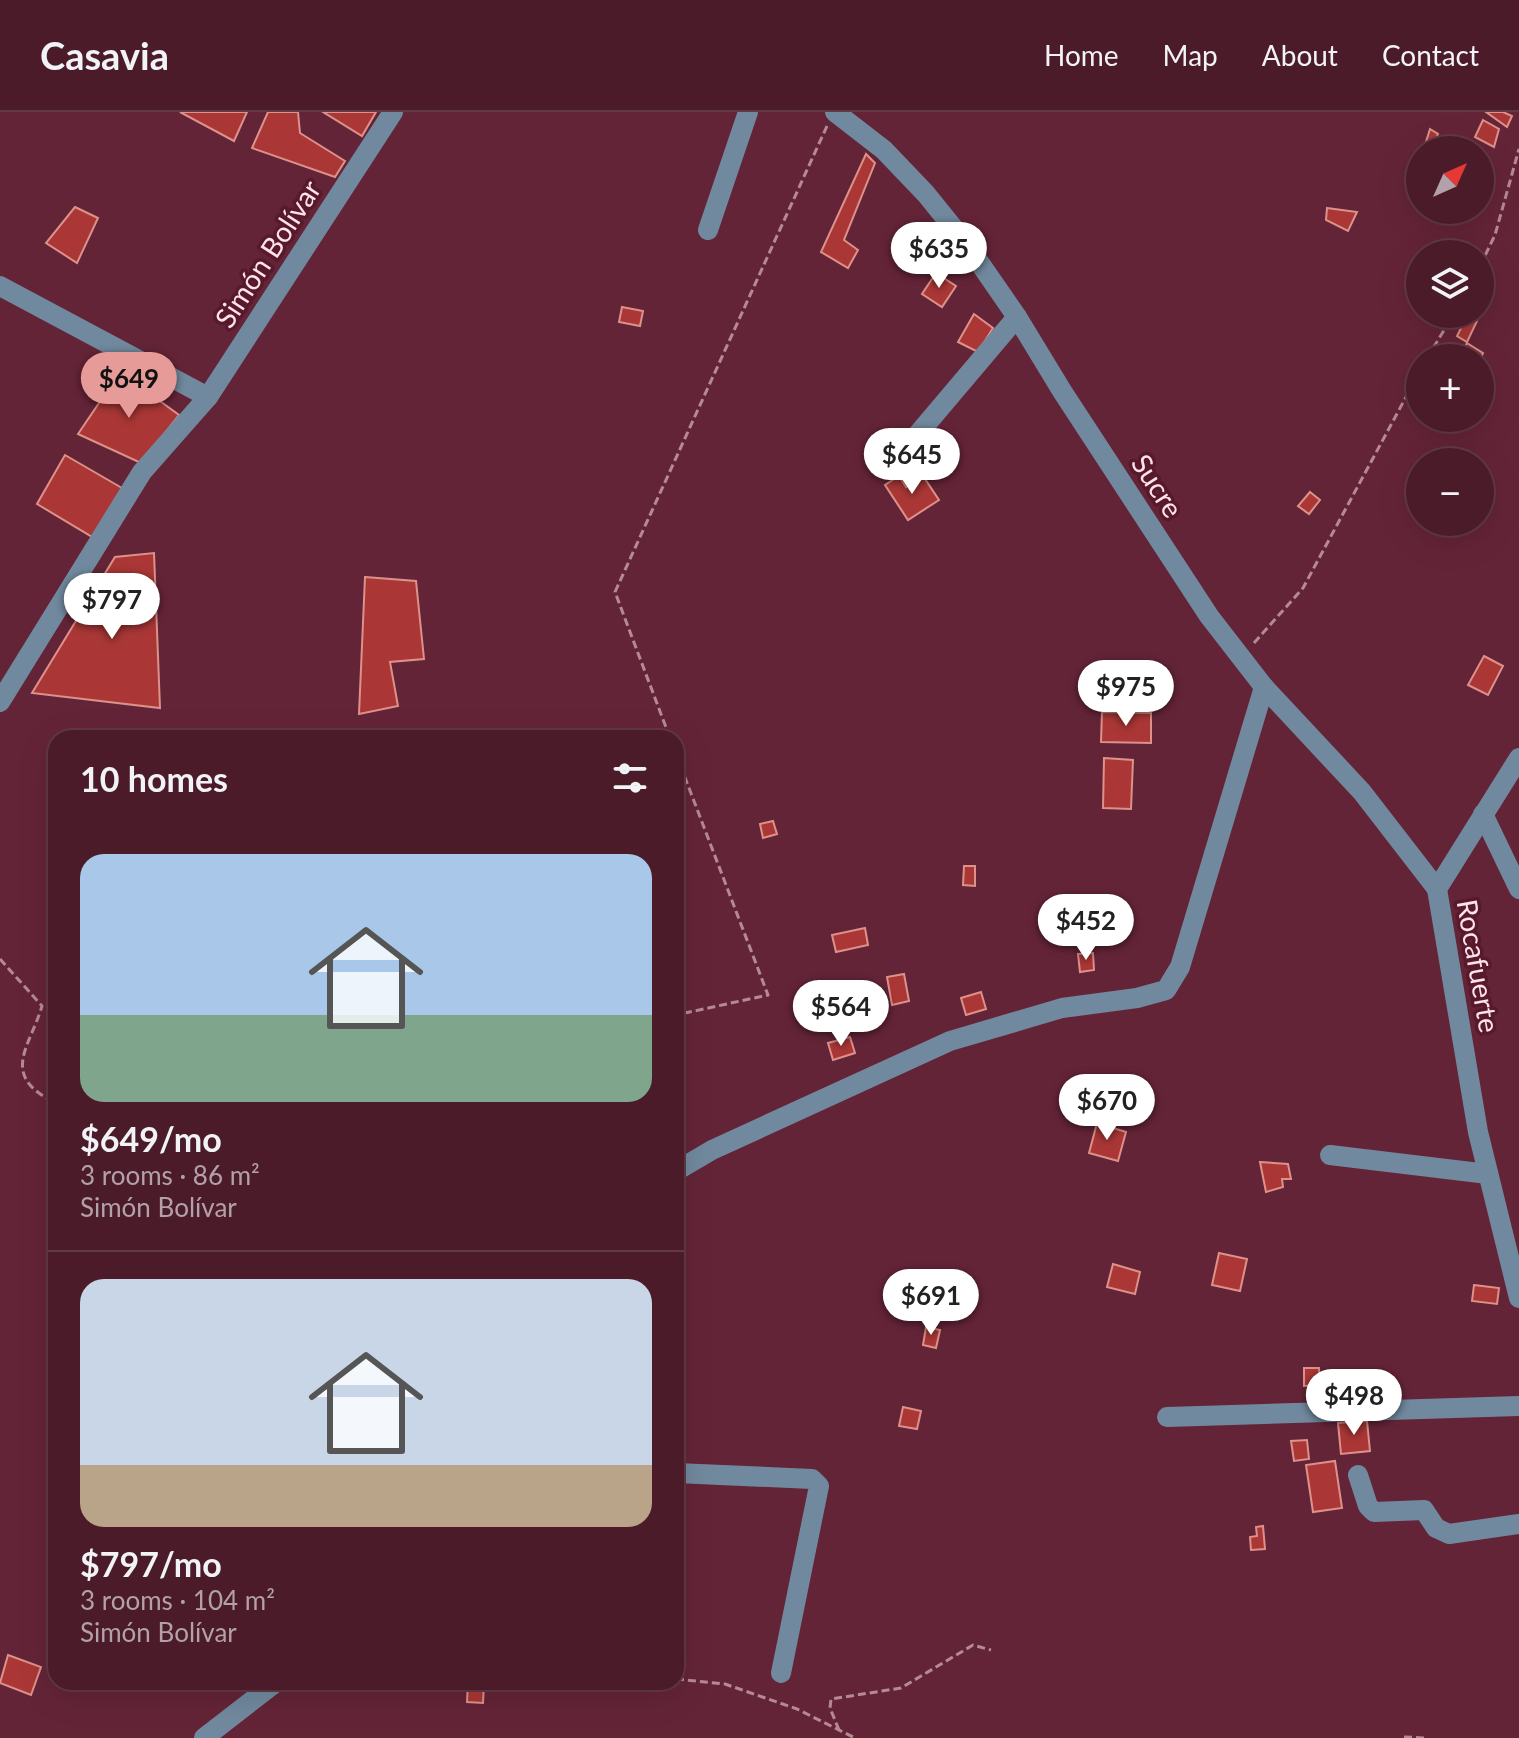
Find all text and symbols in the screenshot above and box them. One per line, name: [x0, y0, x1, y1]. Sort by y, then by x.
text: Casavia: [40, 32, 169, 78]
text: Home: [1044, 38, 1119, 72]
text: Map: [1163, 38, 1218, 72]
text: About: [1262, 38, 1338, 72]
text: Contact: [1382, 38, 1479, 72]
north arrow: [1406, 136, 1494, 224]
map controls: [1406, 136, 1494, 536]
street label: Simón Bolívar: [207, 173, 327, 334]
pin: $635: [892, 222, 986, 290]
text: $635: [909, 232, 969, 264]
button: layers: [1406, 240, 1494, 328]
button: +: [1406, 344, 1494, 432]
pin: $649: [82, 352, 176, 420]
text: $649: [99, 362, 159, 394]
pin: $645: [865, 428, 959, 496]
text: $645: [882, 438, 942, 470]
street label: Sucre: [1125, 448, 1191, 523]
button: −: [1406, 448, 1494, 536]
pin: $797: [65, 573, 159, 641]
text: $797: [82, 583, 142, 615]
pin: $975: [1079, 660, 1173, 728]
text: $975: [1096, 670, 1156, 702]
icon: filters: [608, 756, 652, 800]
text: 10 homes: [80, 758, 228, 799]
pin: $452: [1039, 894, 1133, 962]
street label: Rocafuerte: [1451, 897, 1507, 1035]
text: $452: [1056, 904, 1116, 936]
icon: home: [294, 906, 438, 1050]
pin: $564: [794, 980, 888, 1048]
text: $564: [811, 990, 871, 1022]
pin: $670: [1060, 1074, 1154, 1142]
text: $670: [1077, 1084, 1137, 1116]
text: $649/mo: [80, 1118, 222, 1159]
text: 3 rooms · 86 m²: [80, 1159, 260, 1191]
text: Simón Bolívar: [80, 1191, 237, 1223]
pin: $691: [884, 1269, 978, 1337]
text: $691: [901, 1279, 961, 1311]
icon: home: [294, 1331, 438, 1475]
pin: $498: [1307, 1369, 1401, 1437]
text: $498: [1324, 1379, 1384, 1411]
text: $797/mo: [80, 1543, 222, 1584]
text: 3 rooms · 104 m²: [80, 1584, 275, 1616]
text: Simón Bolívar: [80, 1616, 237, 1648]

